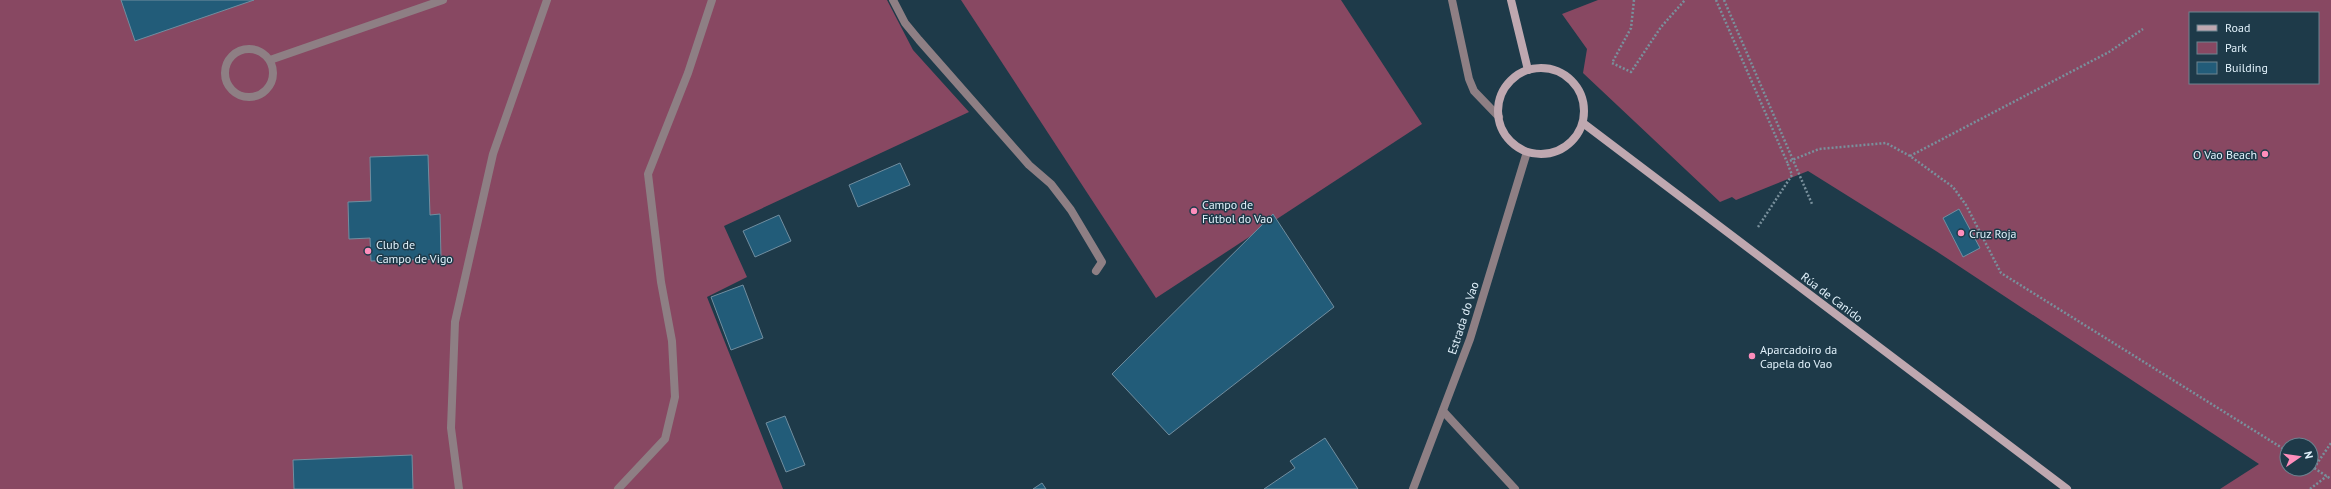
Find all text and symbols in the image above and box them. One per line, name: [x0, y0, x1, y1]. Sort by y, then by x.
legend: [2189, 12, 2319, 84]
text: Road: [2225, 20, 2250, 35]
text: Park: [2225, 40, 2247, 55]
text: Building: [2225, 60, 2268, 75]
place label: O Vao Beach: [2193, 147, 2257, 162]
marker: O Vao Beach: [2260, 149, 2270, 159]
place label: Campo de Fútbol do Vao: [1202, 197, 1273, 226]
marker: Campo de Fútbol do Vao: [1189, 206, 1199, 216]
place label: Cruz Roja: [1969, 226, 2017, 241]
marker: Cruz Roja: [1956, 228, 1966, 238]
place label: Club de Campo de Vigo: [376, 237, 453, 266]
marker: Club de Campo de Vigo: [363, 246, 373, 256]
street label: Rúa de Canido: [1798, 269, 1866, 325]
street label: Estrada do Vao: [1444, 280, 1482, 356]
place label: Aparcadoiro da Capela do Vao: [1760, 342, 1837, 371]
marker: Aparcadoiro da Capela do Vao: [1747, 351, 1757, 361]
north arrow: [2279, 437, 2319, 477]
text: N: [2301, 450, 2316, 460]

